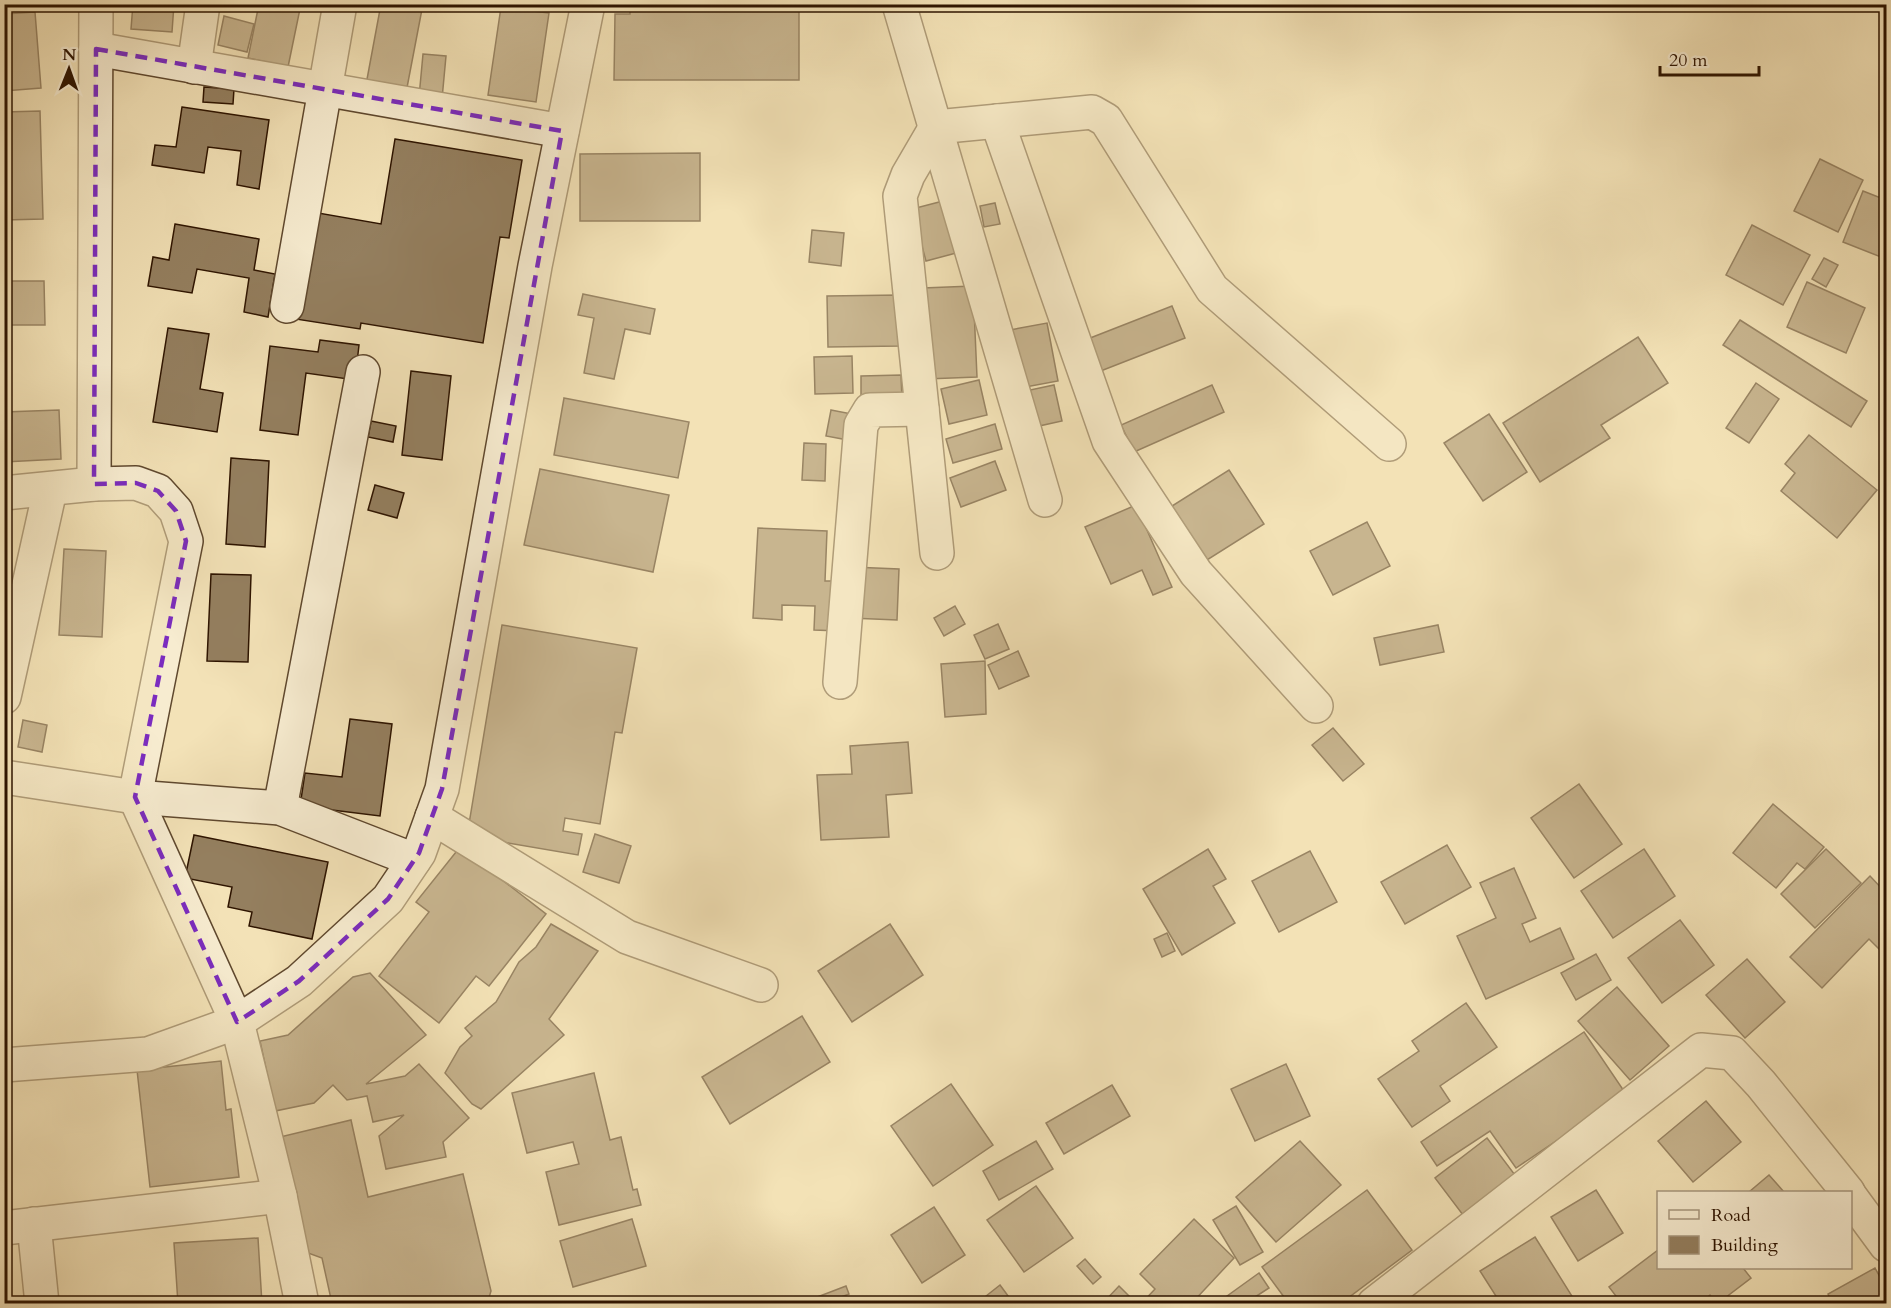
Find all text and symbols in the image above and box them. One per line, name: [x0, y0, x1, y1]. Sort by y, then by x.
north arrow: [39, 39, 99, 99]
scale bar: [1660, 39, 1759, 77]
text: N: [62, 44, 76, 66]
text: 20 m: [1669, 48, 1708, 73]
legend: [1657, 1191, 1852, 1269]
text: Road: [1711, 1203, 1751, 1228]
text: Building: [1711, 1233, 1779, 1258]

